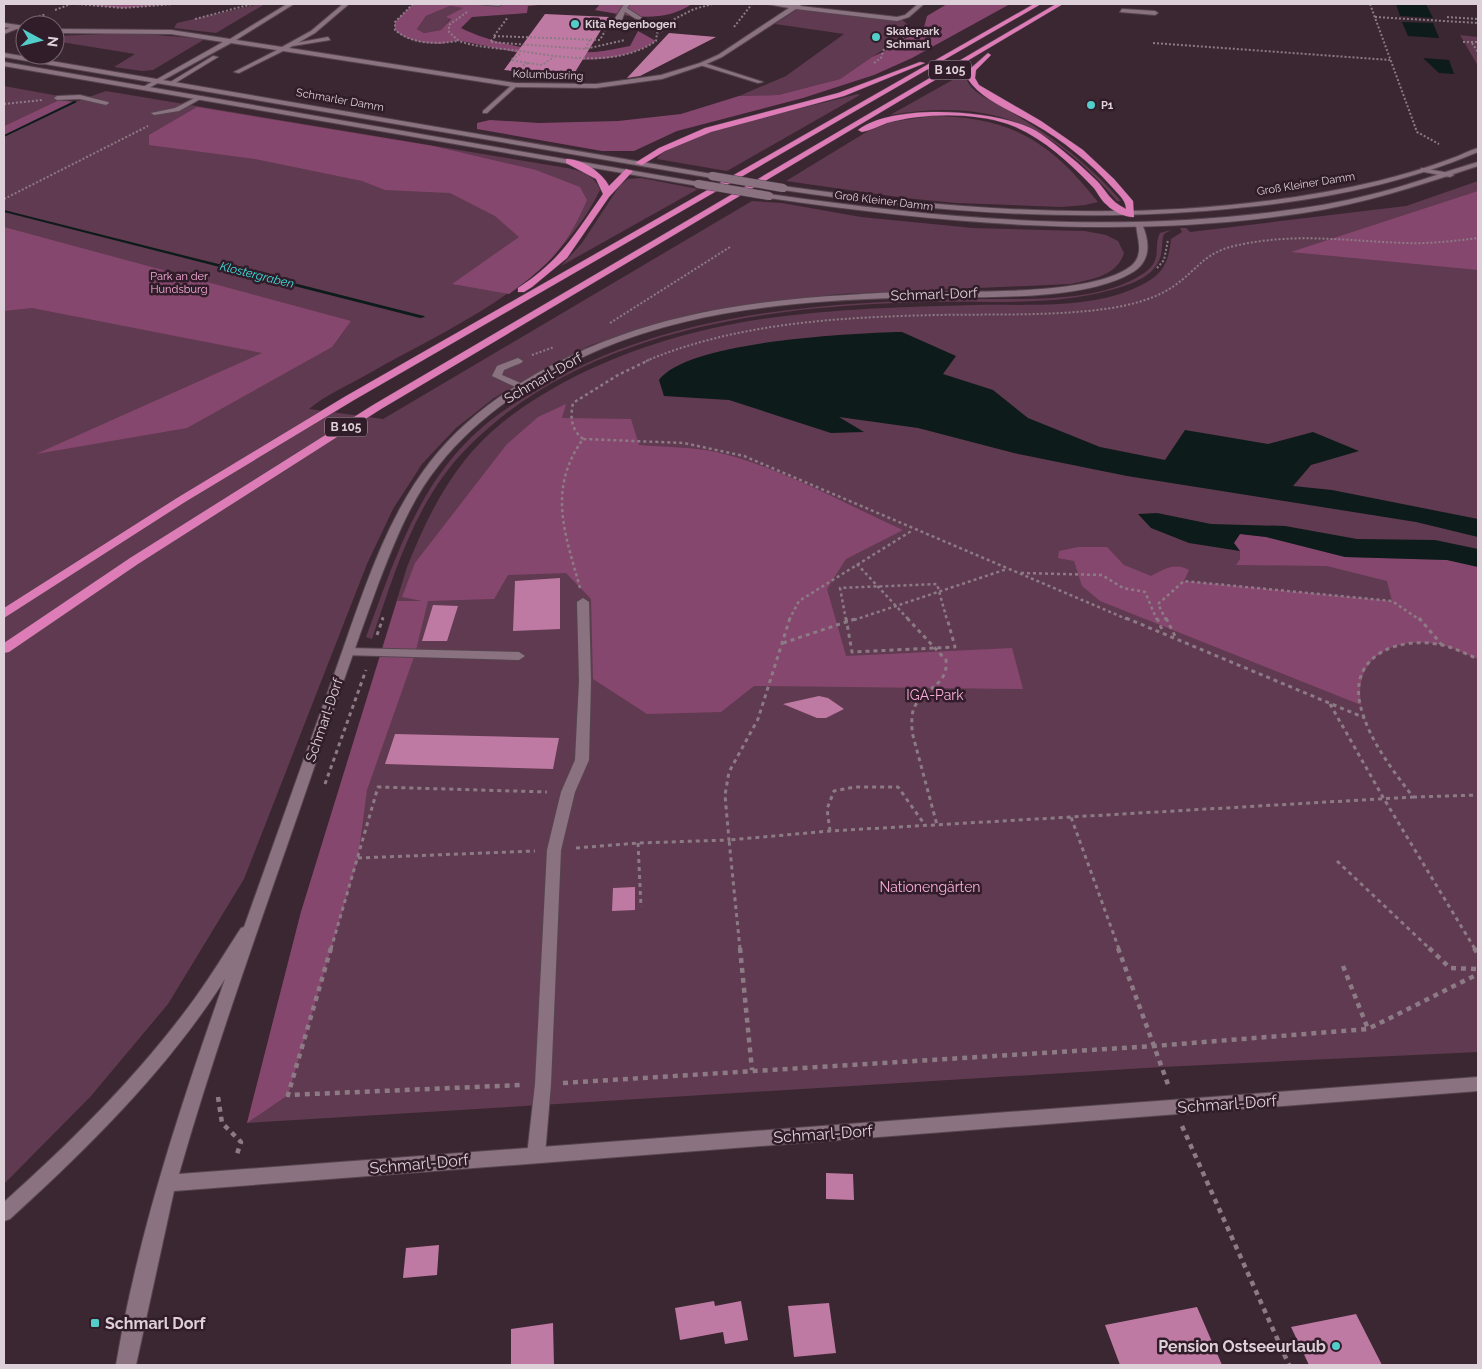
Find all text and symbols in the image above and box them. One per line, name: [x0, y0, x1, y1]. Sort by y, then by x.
north arrow: [15, 15, 65, 65]
marker: Kita Regenbogen: [569, 18, 581, 30]
place label: Kita Regenbogen: [585, 18, 676, 31]
place label: Skatepark Schmarl: [886, 25, 940, 51]
marker: Skatepark Schmarl: [870, 31, 882, 43]
text: N: [44, 35, 61, 48]
road number: B 105: [929, 60, 971, 80]
street label: Kolumbusring: [512, 67, 584, 83]
street label: Schmarler Damm: [295, 86, 385, 114]
marker: P1: [1085, 99, 1097, 111]
place label: P1: [1101, 99, 1114, 112]
street label: Groß Kleiner Damm: [1256, 170, 1356, 198]
street label: Groß Kleiner Damm: [834, 189, 934, 213]
water label: Klostergraben: [219, 259, 296, 291]
park label: Park an der Hundsburg: [150, 270, 208, 296]
street label: Schmarl-Dorf: [890, 284, 979, 304]
street label: Schmarl-Dorf: [501, 349, 586, 407]
road number: B 105: [325, 418, 367, 437]
street label: Schmarl-Dorf: [302, 675, 346, 764]
park label: IGA-Park: [906, 687, 964, 703]
park label: Nationengärten: [879, 879, 981, 895]
street label: Schmarl-Dorf: [1177, 1091, 1278, 1117]
street label: Schmarl-Dorf: [773, 1121, 874, 1147]
street label: Schmarl-Dorf: [369, 1150, 470, 1178]
place label: Schmarl Dorf: [105, 1314, 207, 1333]
marker: Schmarl Dorf: [89, 1317, 101, 1329]
place label: Pension Ostseeurlaub: [1158, 1337, 1326, 1356]
marker: Pension Ostseeurlaub: [1330, 1340, 1342, 1352]

